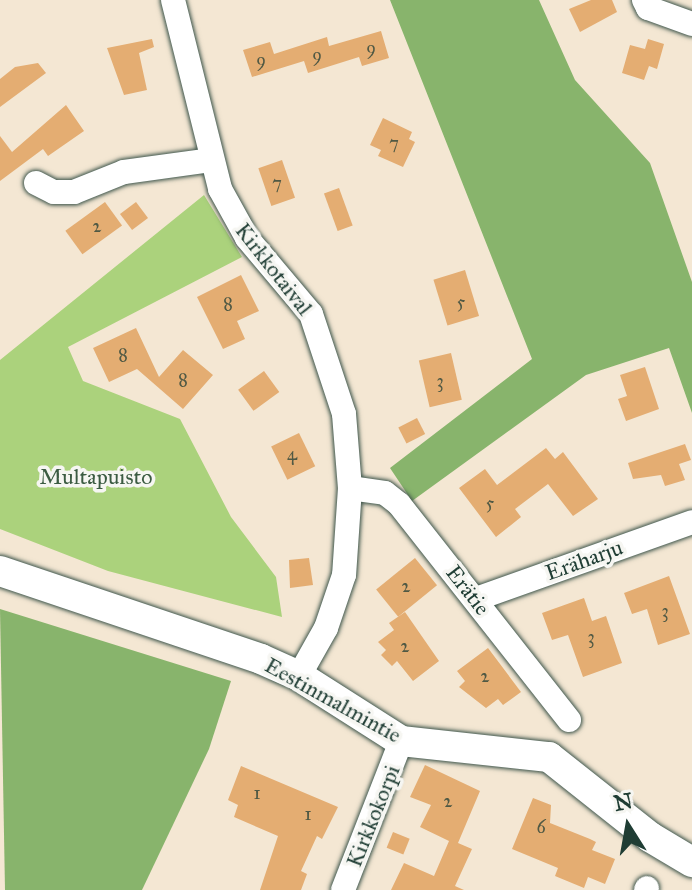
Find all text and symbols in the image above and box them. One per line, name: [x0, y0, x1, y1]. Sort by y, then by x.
house number: 9: [366, 37, 376, 59]
house number: 9: [312, 44, 322, 66]
house number: 9: [256, 49, 266, 71]
house number: 7: [389, 132, 399, 154]
house number: 7: [272, 172, 282, 194]
house number: 2: [93, 215, 101, 237]
street label: Kirkkotaival: [230, 218, 318, 320]
house number: 5: [457, 291, 465, 313]
house number: 8: [223, 293, 233, 315]
house number: 8: [118, 344, 128, 366]
house number: 8: [178, 369, 188, 391]
house number: 3: [436, 370, 444, 392]
house number: 4: [287, 443, 297, 465]
park label: Multapuisto: [40, 464, 152, 490]
house number: 5: [486, 492, 494, 514]
street label: Eräharju: [542, 534, 626, 586]
street label: Erätie: [440, 560, 496, 620]
house number: 2: [402, 575, 410, 597]
house number: 3: [661, 600, 669, 622]
house number: 3: [587, 626, 595, 648]
house number: 2: [401, 635, 409, 657]
street label: Eestinmalmintie: [260, 652, 406, 748]
house number: 2: [481, 665, 489, 687]
street label: Kirkkokorpi: [341, 761, 405, 871]
house number: 1: [253, 782, 261, 804]
north arrow: [588, 786, 668, 866]
text: N: [612, 787, 635, 817]
house number: 2: [444, 790, 452, 812]
house number: 1: [304, 803, 312, 825]
house number: 6: [536, 816, 546, 838]

